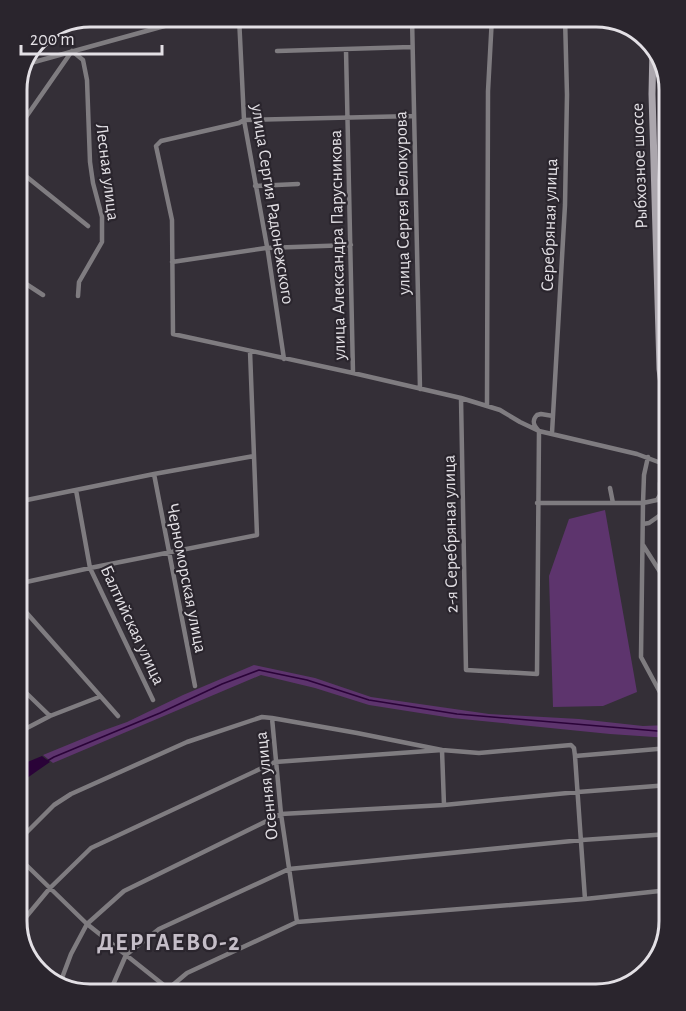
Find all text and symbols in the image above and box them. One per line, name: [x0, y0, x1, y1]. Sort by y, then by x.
scale bar: [21, 18, 162, 56]
text: 200 m: [30, 31, 75, 49]
street label: улица Сергия Радонежского: [247, 102, 297, 305]
street label: Рыбхозное шоссе: [628, 103, 651, 229]
street label: улица Сергея Белокурова: [392, 111, 414, 296]
street label: Лесная улица: [92, 123, 122, 222]
street label: улица Александра Парусникова: [327, 130, 349, 361]
street label: Серебряная улица: [538, 158, 561, 292]
street label: 2-я Серебряная улица: [440, 455, 461, 613]
street label: Черноморская улица: [163, 502, 209, 654]
street label: Балтийская улица: [97, 563, 168, 688]
street label: Осенняя улица: [252, 731, 282, 841]
district label: ДЕРГАЕВО-2: [97, 931, 241, 955]

